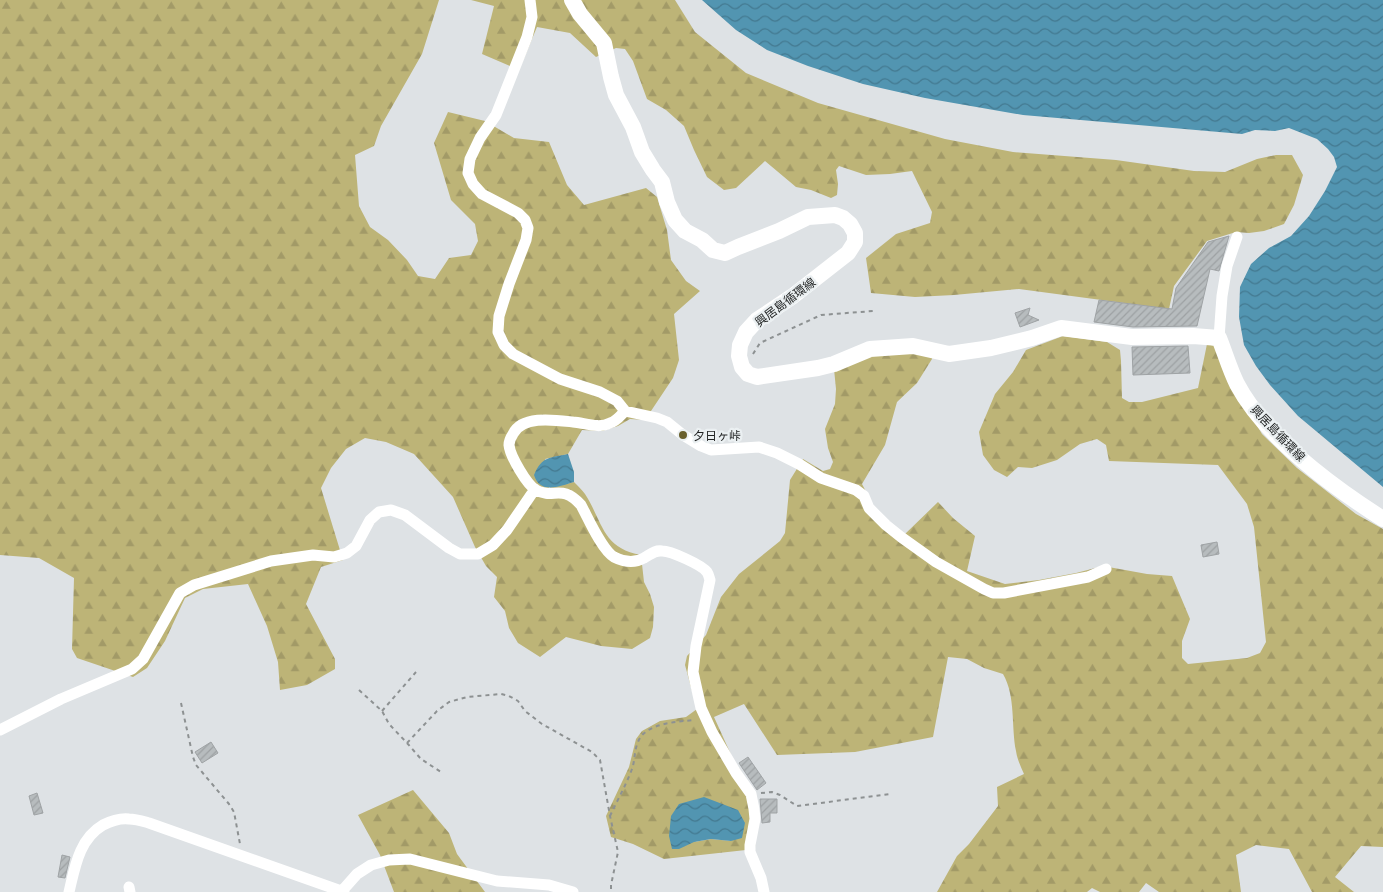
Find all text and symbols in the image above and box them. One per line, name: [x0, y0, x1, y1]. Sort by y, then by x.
street label: 興居島循環線: [752, 274, 818, 330]
street label: 興居島循環線: [1248, 402, 1308, 464]
place label: 夕日ヶ峠: [693, 428, 741, 443]
marker: 夕日ヶ峠: [677, 429, 689, 441]

